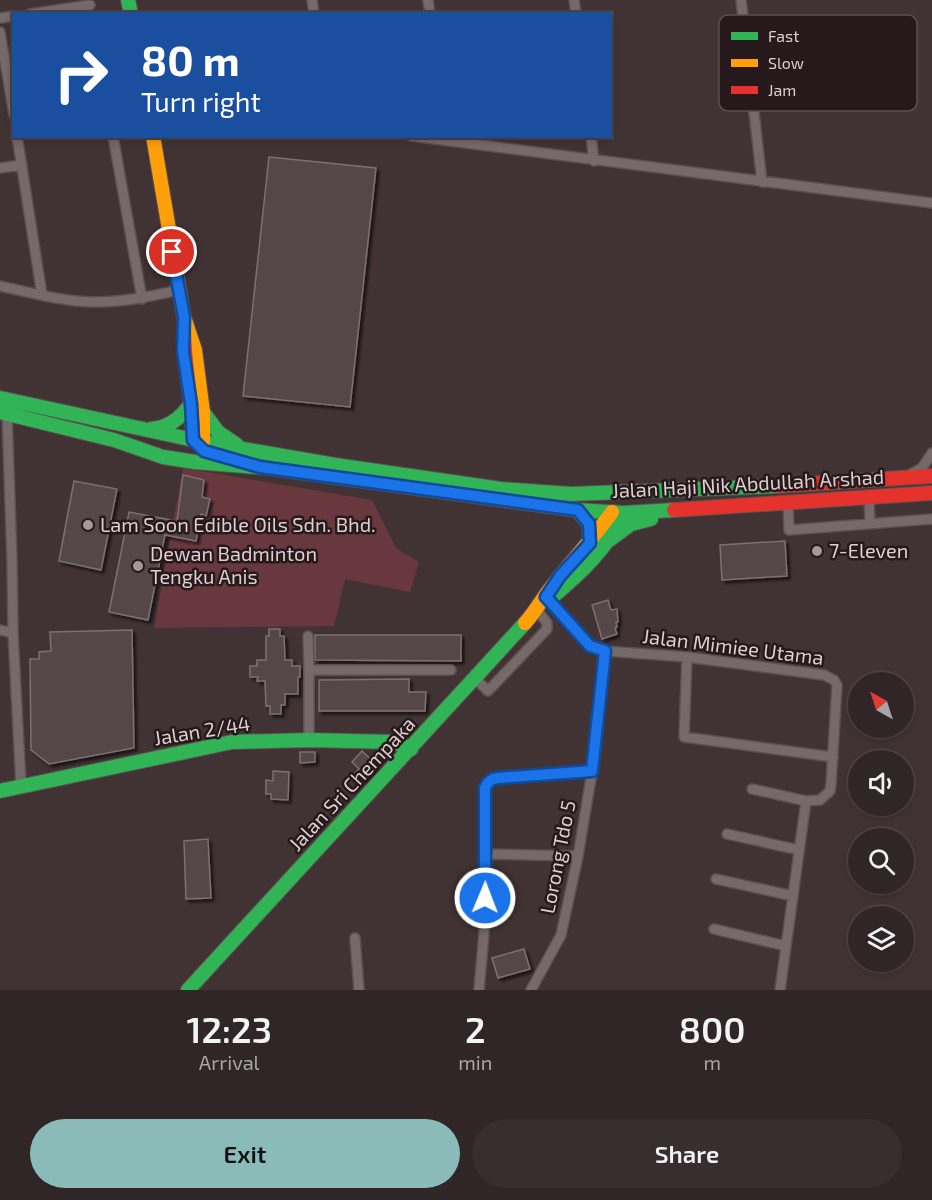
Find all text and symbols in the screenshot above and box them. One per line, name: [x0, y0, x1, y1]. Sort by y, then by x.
legend: [719, 15, 917, 111]
text: Fast: [768, 26, 799, 45]
text: 80 m: [141, 34, 240, 84]
icon: right: [42, 36, 120, 114]
text: Slow: [768, 53, 804, 72]
text: Jam: [768, 80, 796, 99]
text: Turn right: [141, 85, 261, 117]
pin: [146, 226, 197, 277]
icon: arrive: [155, 235, 188, 268]
street label: Jalan Haji Nik Abdullah Arshad: [611, 464, 885, 502]
place label: Lam Soon Edible Oils Sdn. Bhd.: [100, 512, 376, 536]
marker: Lam Soon Edible Oils Sdn. Bhd.: [81, 518, 95, 532]
place label: 7-Eleven: [829, 538, 908, 562]
place label: Dewan Badminton Tengku Anis: [150, 541, 317, 588]
marker: 7-Eleven: [810, 544, 824, 558]
marker: Dewan Badminton Tengku Anis: [131, 559, 145, 573]
street label: Jalan Mimiee Utama: [641, 623, 825, 669]
north arrow: [848, 672, 914, 738]
map controls: [848, 672, 914, 972]
street label: Jalan 2/44: [152, 711, 252, 749]
street label: Jalan Sri Chempaka: [283, 711, 420, 855]
button: sound: [848, 750, 914, 816]
street label: Lorong Tdo 5: [534, 798, 580, 916]
button: search: [848, 828, 914, 894]
position arrow: [453, 866, 517, 930]
button: layers: [848, 906, 914, 972]
text: 12:23: [186, 1007, 272, 1050]
text: 2: [465, 1007, 486, 1050]
text: 800: [679, 1007, 746, 1050]
text: Arrival: [199, 1050, 260, 1074]
text: min: [458, 1050, 492, 1074]
text: m: [703, 1050, 721, 1074]
button: Exit: [30, 1119, 460, 1188]
button: Share: [472, 1119, 902, 1188]

